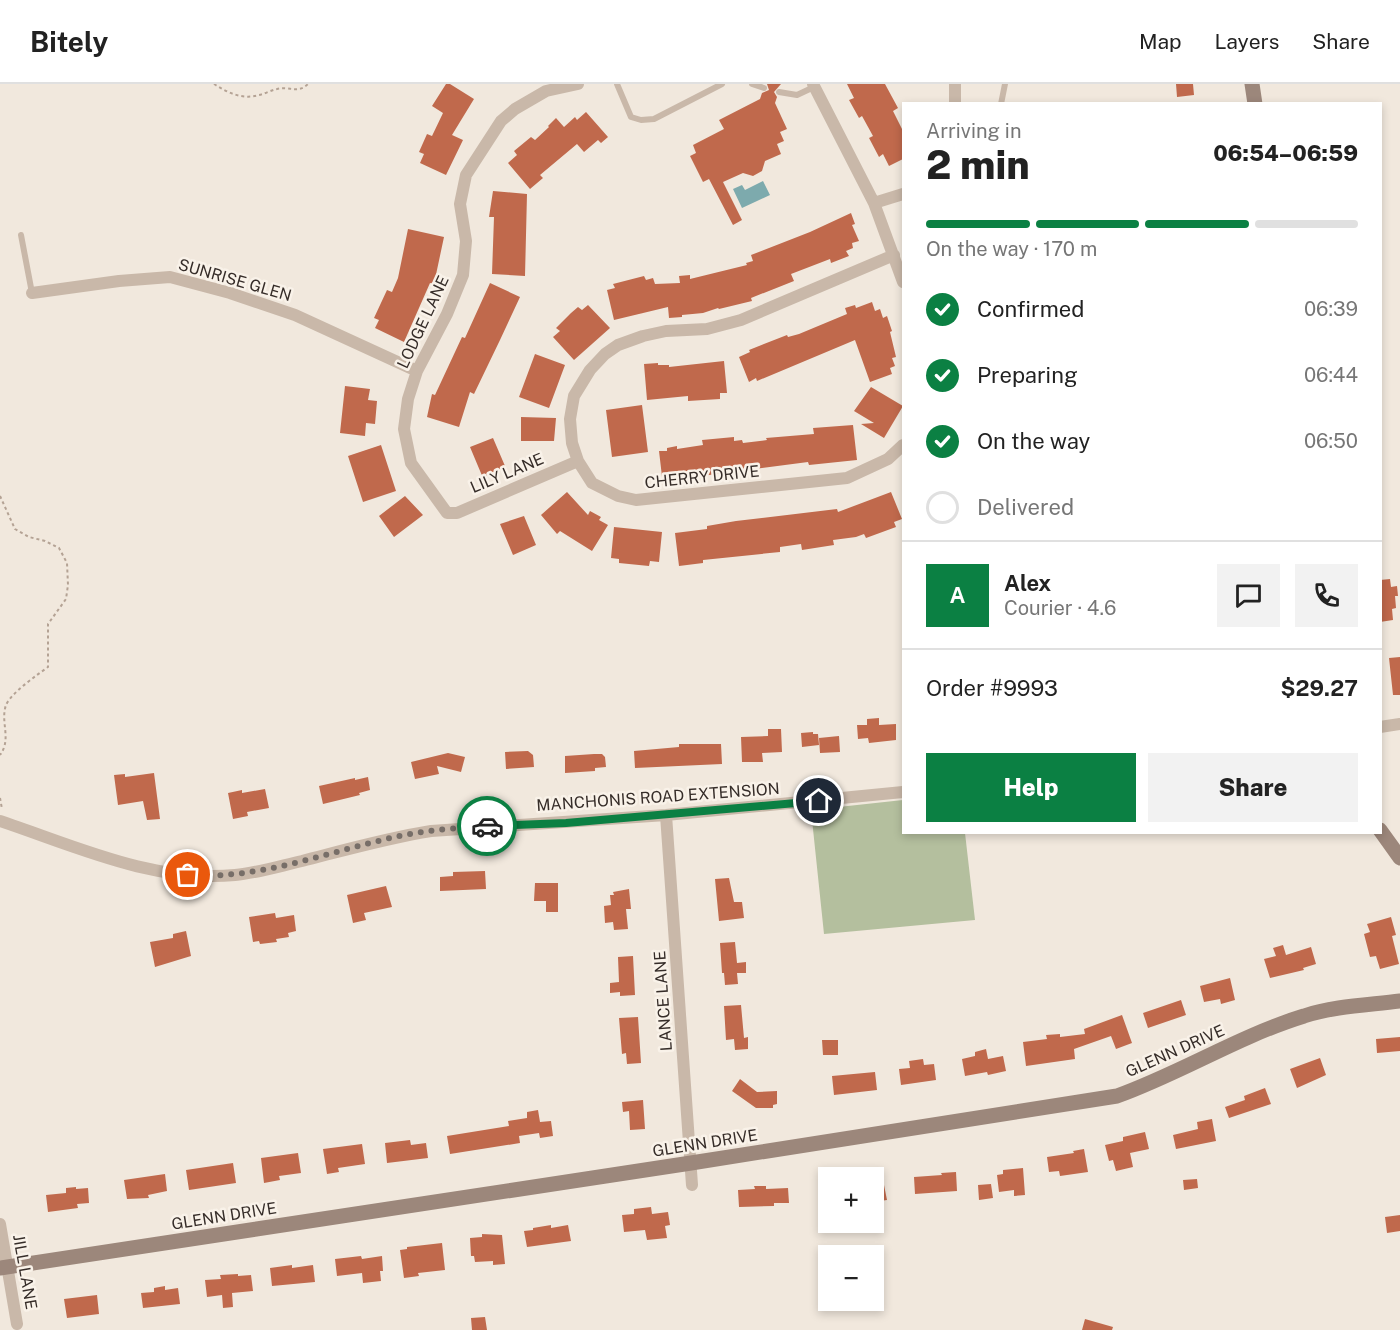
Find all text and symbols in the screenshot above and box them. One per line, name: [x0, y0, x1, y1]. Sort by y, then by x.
text: Bitely: [30, 25, 108, 58]
text: Map: [1139, 29, 1182, 54]
text: Layers: [1215, 29, 1279, 54]
text: Share: [1312, 29, 1370, 54]
text: Arriving in: [926, 119, 1021, 143]
text: 06:54–06:59: [1213, 140, 1358, 166]
text: 2 min: [926, 142, 1030, 188]
text: On the way · 170 m: [926, 237, 1097, 261]
street label: SUNRISE GLEN: [176, 255, 294, 305]
street label: LODGE LANE: [393, 273, 453, 371]
icon: check: [926, 293, 959, 326]
text: Confirmed: [977, 296, 1084, 322]
text: 06:39: [1304, 297, 1358, 321]
icon: check: [926, 359, 959, 392]
text: Preparing: [977, 362, 1078, 388]
text: 06:44: [1304, 363, 1358, 387]
icon: check: [926, 425, 959, 458]
text: On the way: [977, 428, 1090, 454]
text: 06:50: [1304, 429, 1358, 453]
street label: LILY LANE: [467, 449, 547, 497]
street label: CHERRY DRIVE: [644, 462, 760, 492]
text: Delivered: [977, 494, 1074, 520]
button: chat: [1217, 564, 1280, 627]
button: phone: [1295, 564, 1358, 627]
text: Alex: [1004, 570, 1051, 596]
text: A: [950, 582, 965, 608]
text: Courier · 4.6: [1004, 596, 1116, 620]
text: Order #9993: [926, 675, 1058, 701]
text: $29.27: [1280, 675, 1358, 701]
button: Help: [926, 753, 1136, 822]
button: Share: [1148, 753, 1358, 822]
pin: [793, 775, 844, 826]
street label: MANCHONIS ROAD EXTENSION: [536, 779, 780, 815]
icon: home: [802, 784, 835, 817]
courier: [457, 796, 517, 856]
icon: car: [471, 810, 504, 843]
pin: [162, 849, 213, 900]
icon: bag: [171, 858, 204, 891]
street label: LANCE LANE: [650, 950, 676, 1052]
street label: GLENN DRIVE: [1123, 1021, 1227, 1081]
street label: GLENN DRIVE: [651, 1125, 759, 1161]
map controls: [818, 1167, 884, 1311]
button: +: [818, 1167, 884, 1233]
street label: GLENN DRIVE: [170, 1198, 278, 1234]
street label: JILL LANE: [9, 1233, 41, 1311]
button: −: [818, 1245, 884, 1311]

